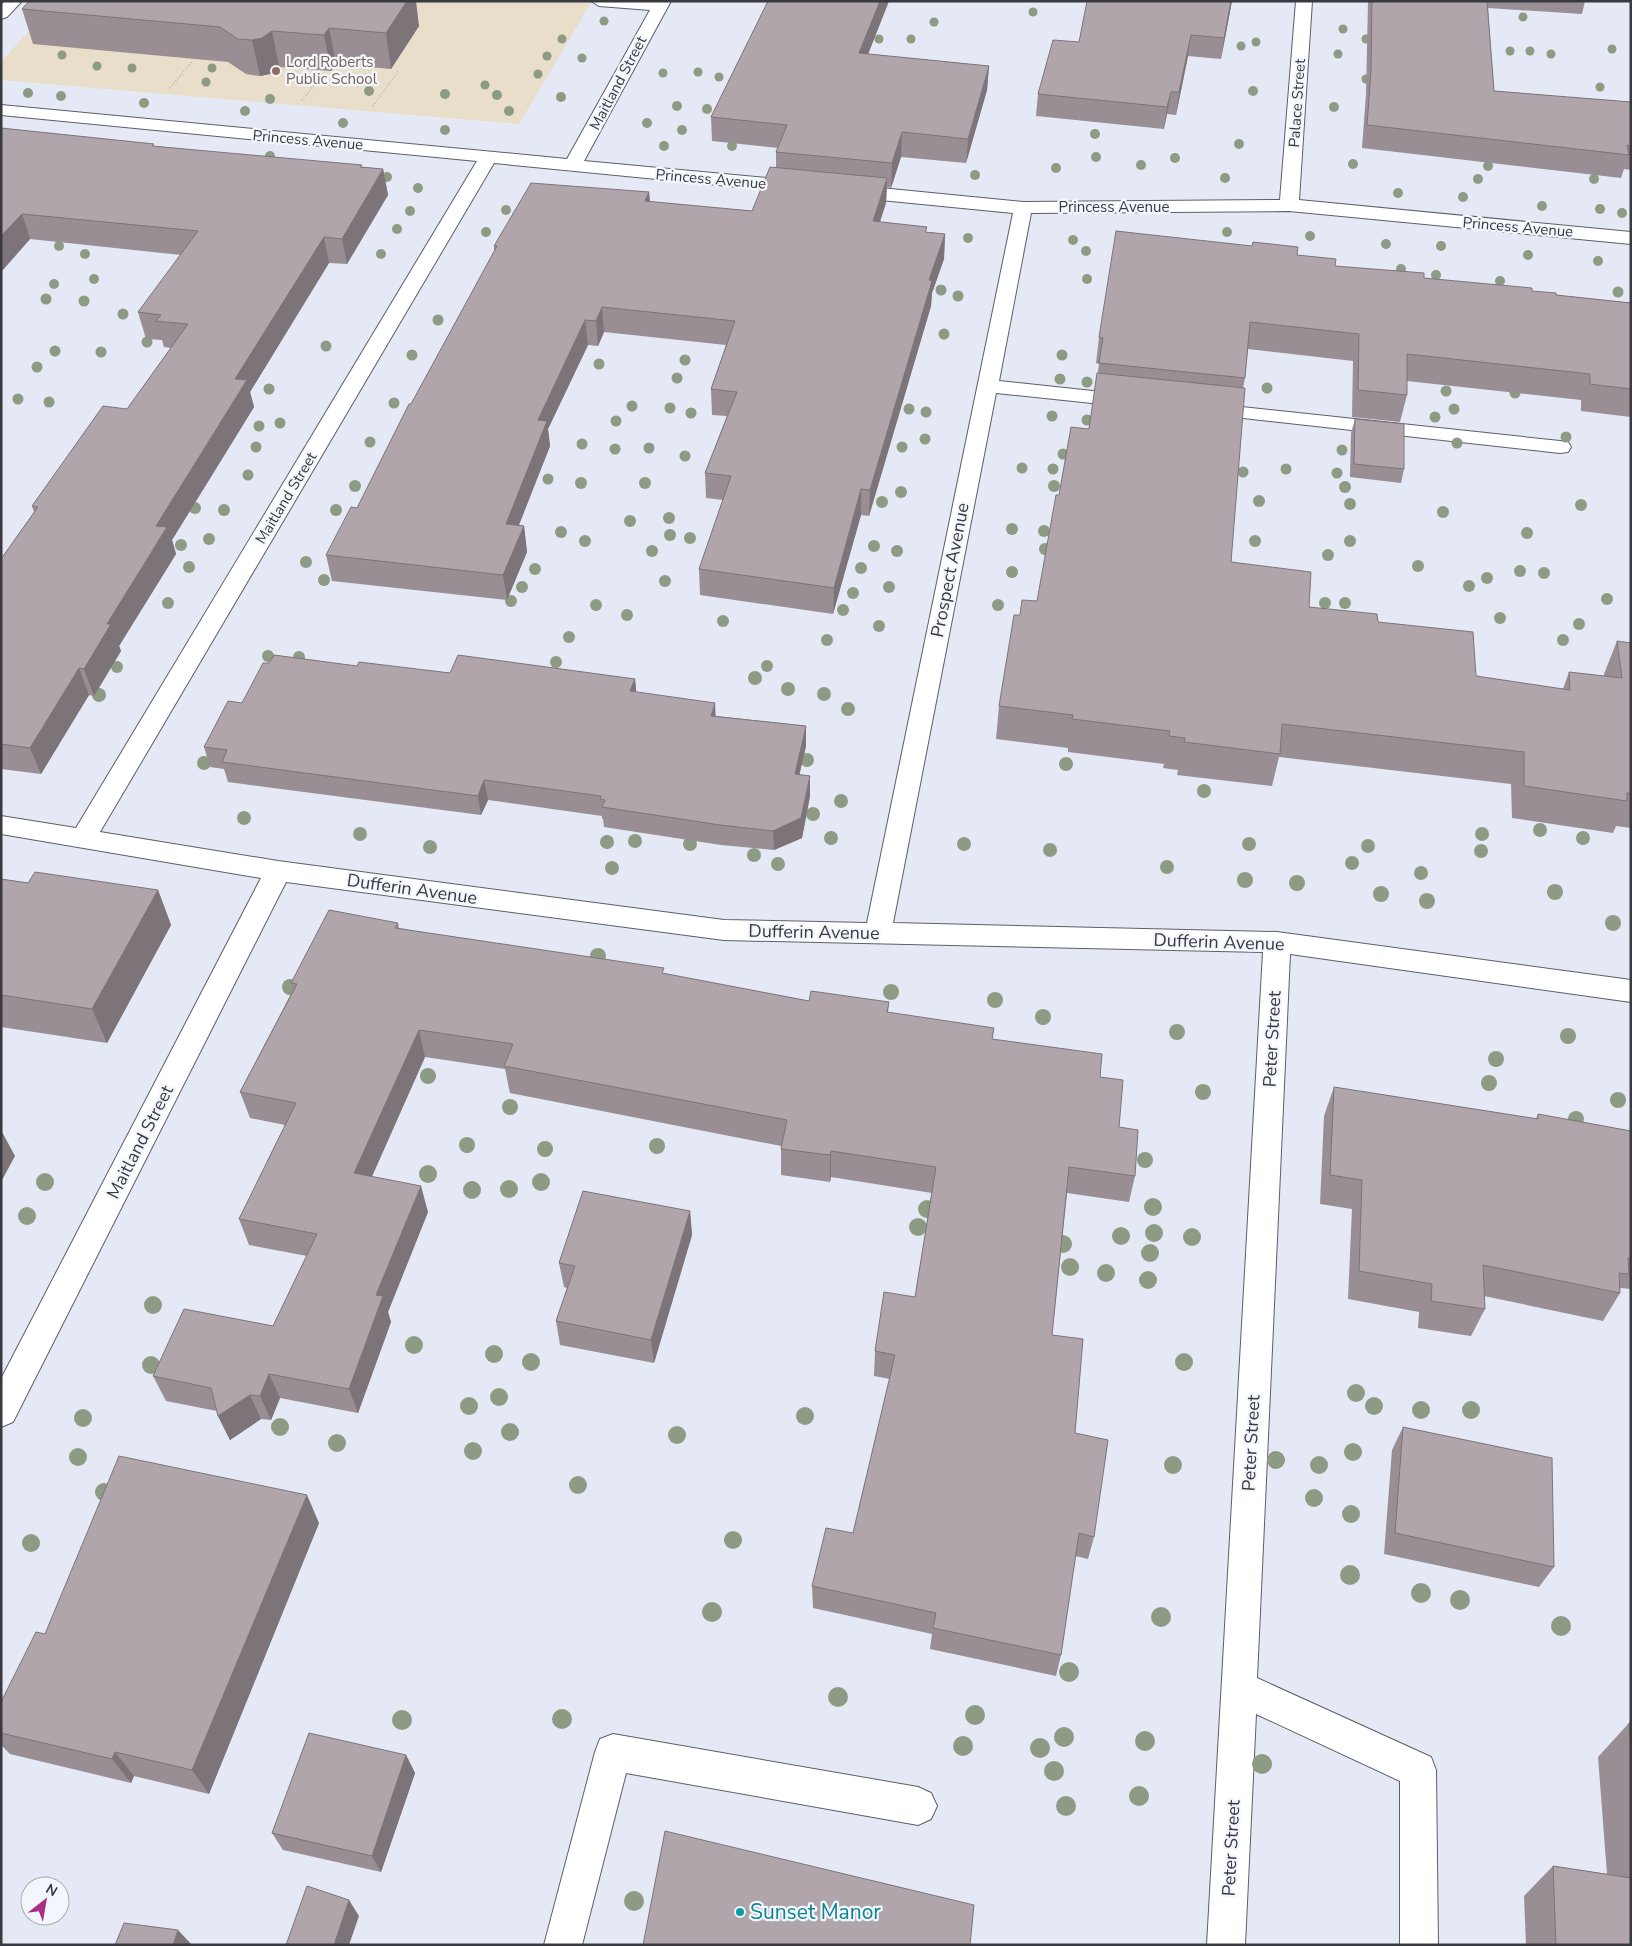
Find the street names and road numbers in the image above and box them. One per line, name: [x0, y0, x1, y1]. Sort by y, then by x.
street label: Maitland Street: [585, 32, 652, 134]
street label: Palace Street: [1284, 57, 1310, 148]
street label: Princess Avenue: [252, 125, 364, 155]
street label: Princess Avenue: [655, 164, 767, 194]
street label: Princess Avenue: [1059, 197, 1169, 217]
street label: Princess Avenue: [1462, 212, 1574, 242]
street label: Maitland Street: [251, 448, 322, 548]
street label: Prospect Avenue: [925, 501, 975, 639]
street label: Dufferin Avenue: [345, 868, 479, 910]
street label: Dufferin Avenue: [748, 919, 880, 945]
street label: Dufferin Avenue: [1153, 928, 1285, 956]
street label: Peter Street: [1257, 989, 1287, 1088]
street label: Maitland Street: [101, 1080, 179, 1203]
street label: Peter Street: [1236, 1393, 1266, 1492]
street label: Peter Street: [1216, 1798, 1246, 1897]

